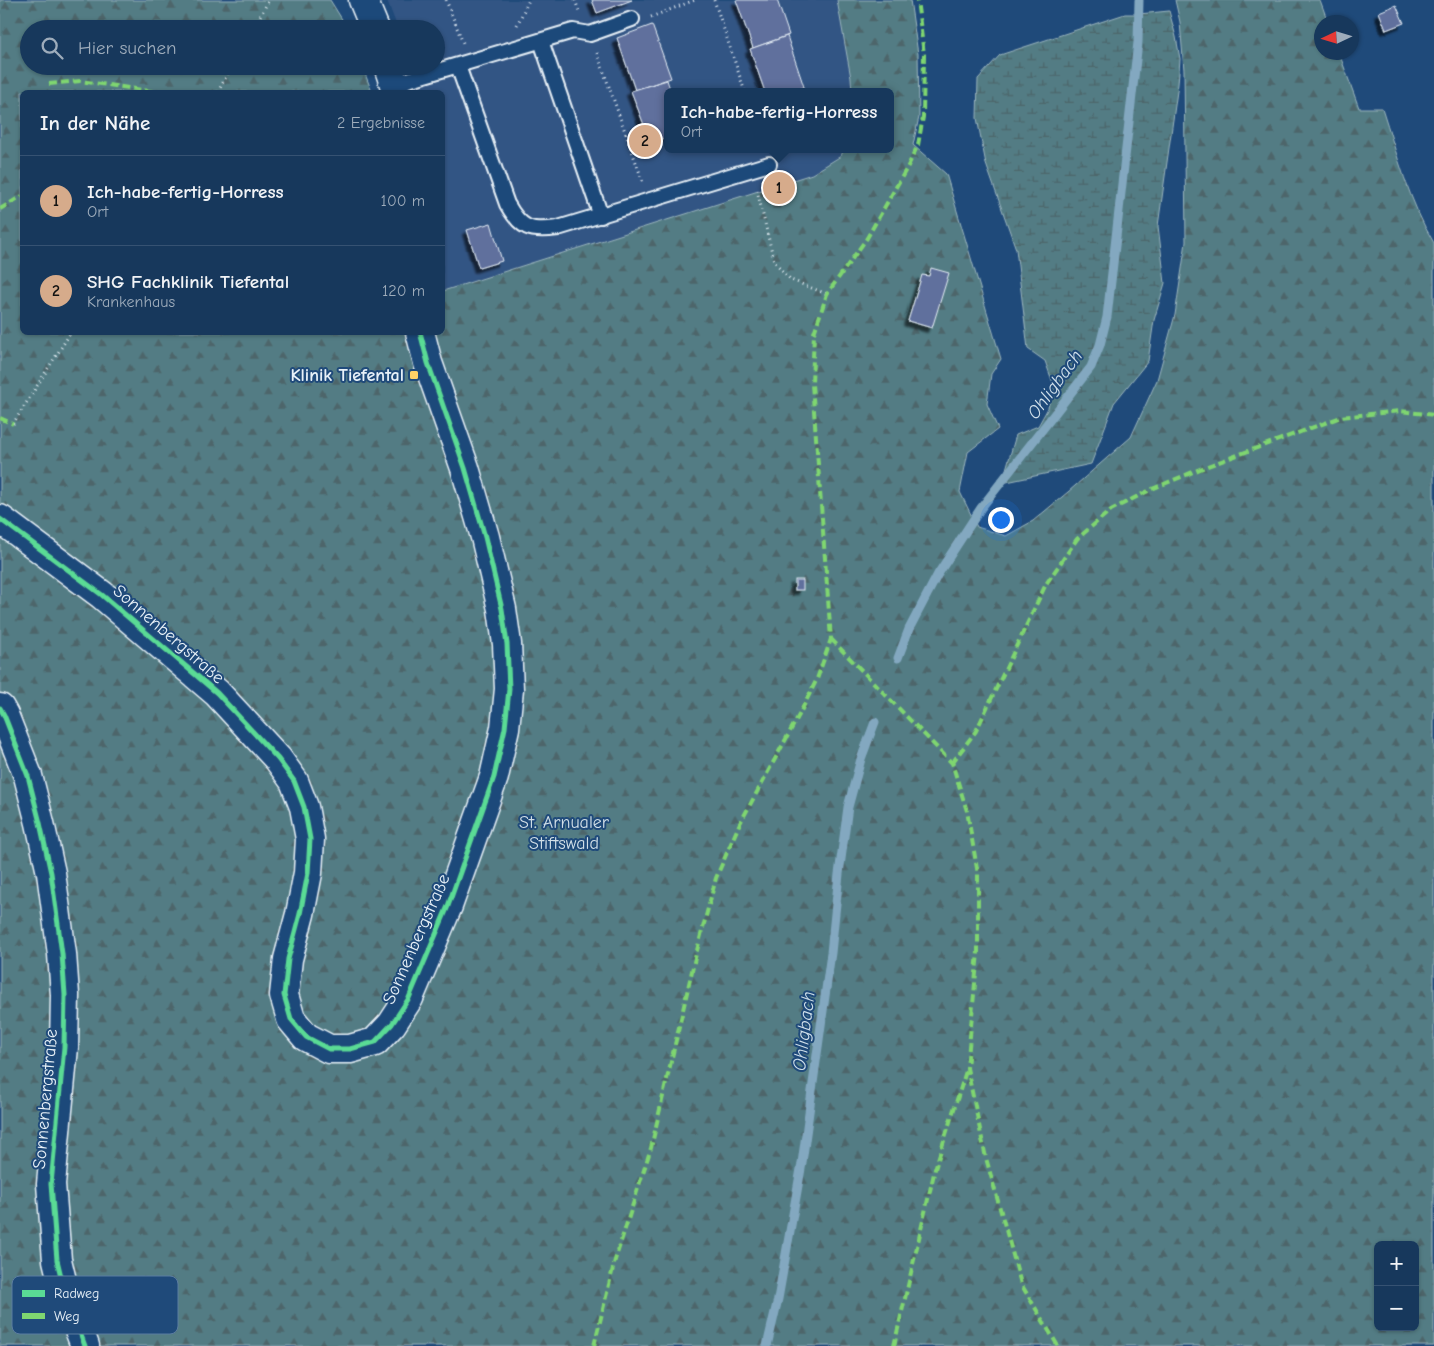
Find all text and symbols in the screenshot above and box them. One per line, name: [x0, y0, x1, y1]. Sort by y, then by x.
north arrow: [1314, 15, 1359, 60]
search box: [20, 20, 445, 75]
icon: search: [38, 34, 66, 62]
text: Hier suchen: [78, 37, 176, 59]
popup: [664, 88, 894, 153]
text: Ich-habe-fertig-Horress: [681, 101, 877, 123]
text: In der Nähe: [40, 111, 150, 135]
text: 2 Ergebnisse: [337, 114, 425, 132]
pin: 2: [629, 122, 661, 160]
text: Ort: [681, 123, 702, 141]
pin: 1: [763, 169, 795, 207]
text: Ich-habe-fertig-Horress: [87, 181, 284, 203]
text: 1: [53, 192, 59, 210]
text: 100 m: [381, 192, 425, 210]
text: Ort: [87, 203, 108, 221]
text: SHG Fachklinik Tiefental: [87, 271, 289, 293]
text: 2: [52, 282, 60, 300]
text: 120 m: [382, 282, 425, 300]
text: Krankenhaus: [87, 293, 175, 311]
water label: Ohligbach: [1022, 346, 1087, 423]
place label: Klinik Tiefental: [290, 365, 404, 386]
marker: Klinik Tiefental: [408, 369, 420, 381]
your location: [988, 507, 1014, 533]
street label: Sonnenbergstraße: [109, 580, 229, 688]
park label: St. Arnualer Stiftswald: [519, 812, 610, 854]
street label: Sonnenbergstraße: [378, 871, 455, 1008]
water label: Ohligbach: [788, 990, 820, 1072]
street label: Sonnenbergstraße: [29, 1028, 62, 1170]
map controls: [1374, 1241, 1419, 1331]
button: +: [1374, 1241, 1419, 1286]
legend: [12, 1276, 178, 1334]
text: Radweg: [54, 1285, 99, 1302]
button: −: [1374, 1286, 1419, 1331]
text: Weg: [54, 1308, 80, 1325]

